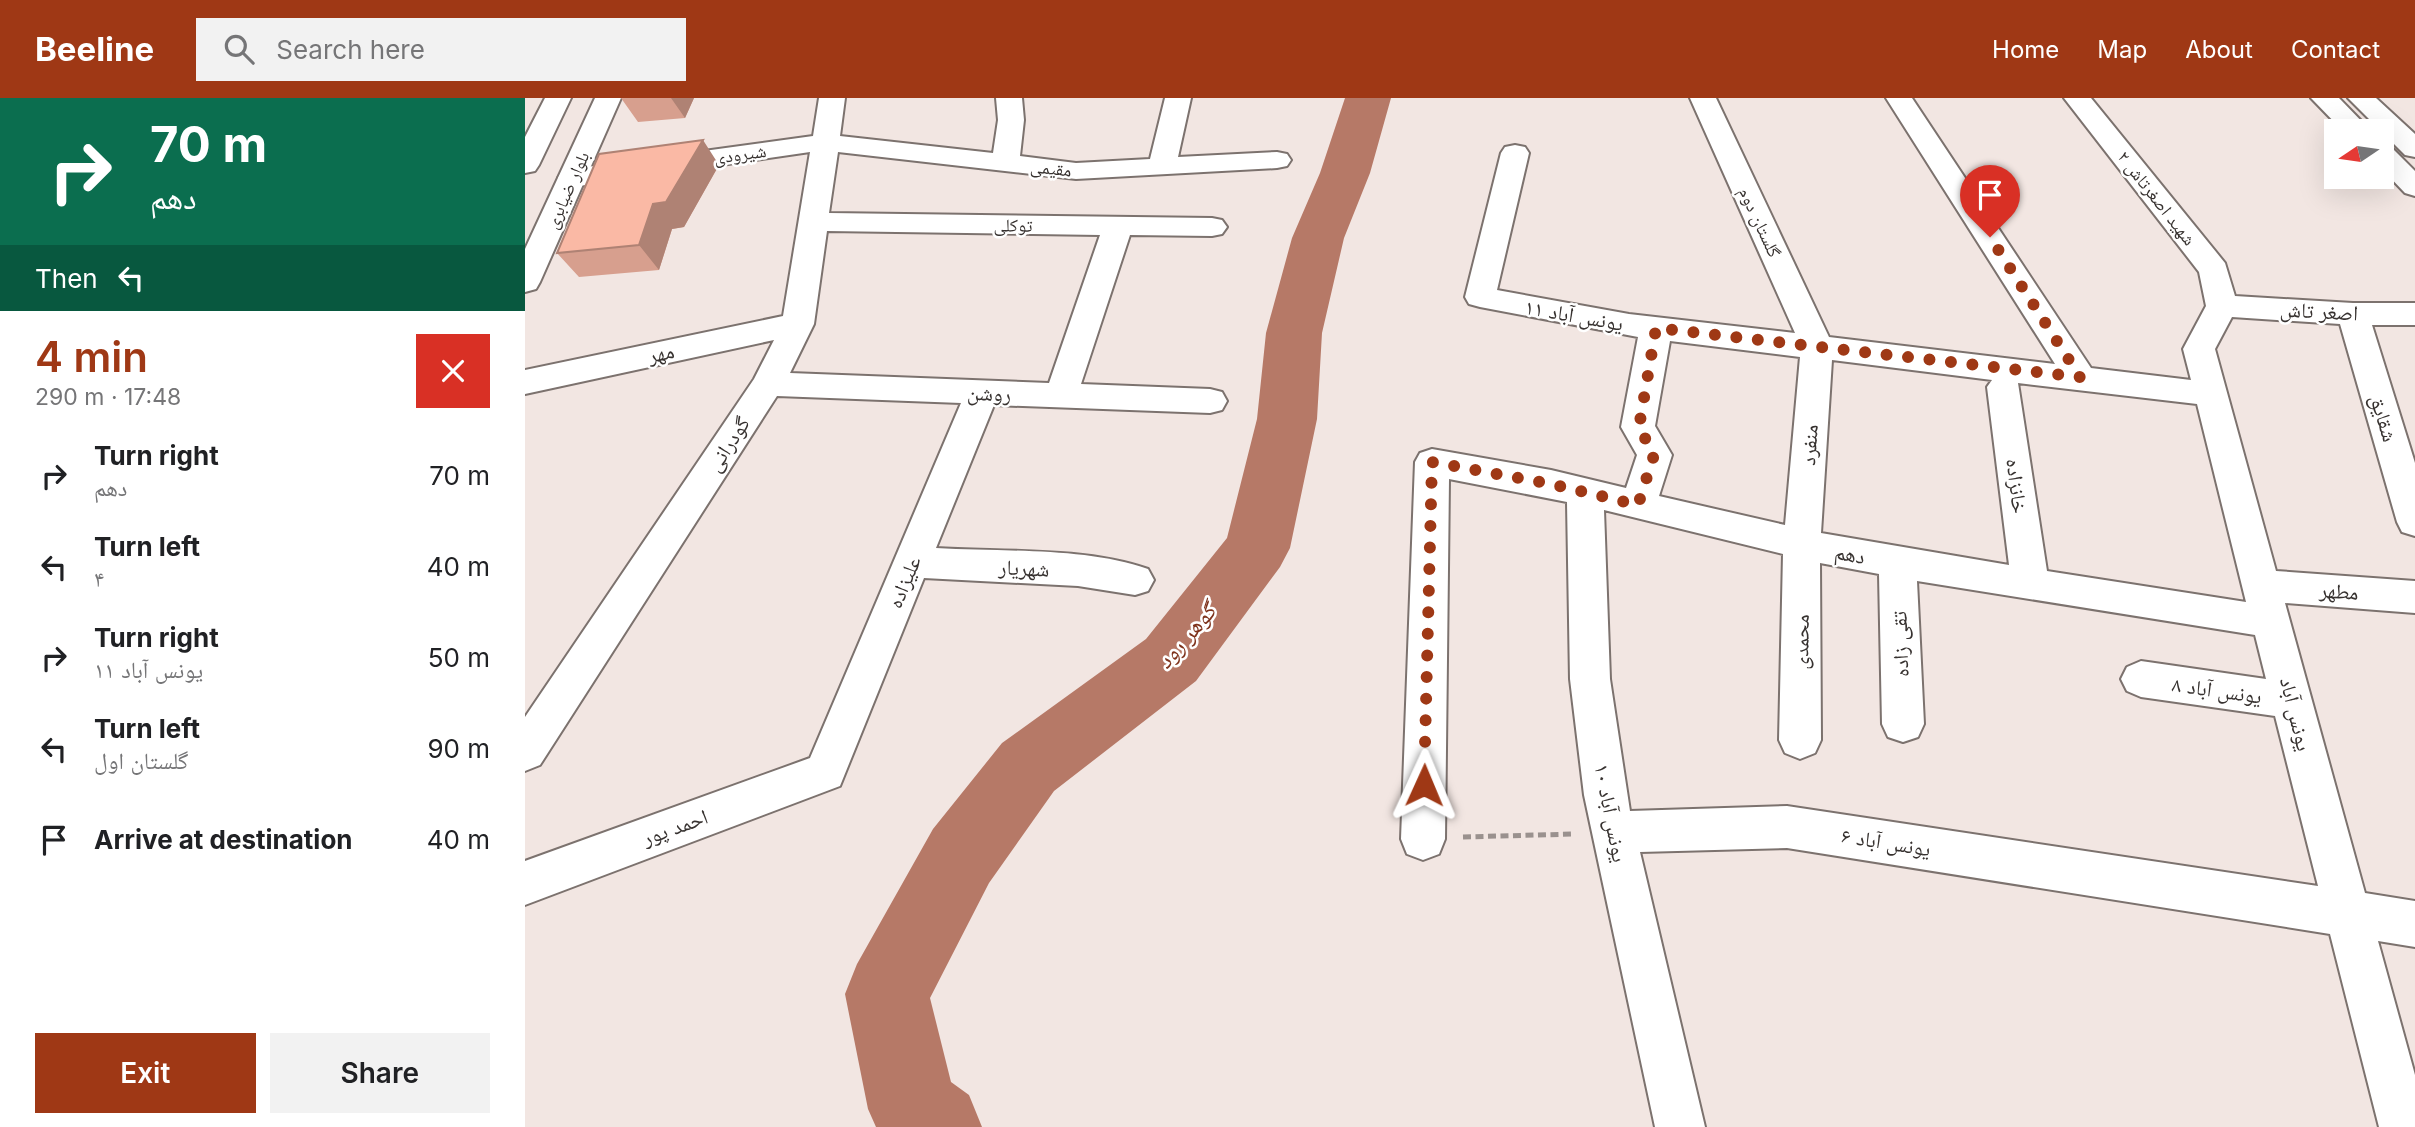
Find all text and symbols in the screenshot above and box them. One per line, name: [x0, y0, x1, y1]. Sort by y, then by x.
search box: [196, 18, 686, 81]
text: Beeline: [35, 29, 154, 69]
icon: search: [220, 30, 258, 68]
text: Search here: [276, 34, 425, 65]
text: Home: [1992, 35, 2059, 64]
text: Map: [2097, 35, 2147, 64]
text: About: [2185, 35, 2253, 64]
text: Contact: [2291, 35, 2380, 64]
text: 70 m: [150, 115, 267, 174]
north arrow: [2324, 119, 2394, 189]
map controls: [2324, 119, 2394, 189]
icon: right: [35, 126, 126, 217]
street label: شیرودی: [712, 140, 768, 169]
street label: شهید اصغرتاش ۲: [2113, 147, 2200, 250]
street label: بلوار ضیابری: [541, 148, 594, 232]
street label: مقیمی: [1029, 155, 1073, 182]
pin: [1960, 165, 2020, 237]
icon: arrive: [1971, 176, 2009, 214]
text: دهم: [150, 178, 196, 217]
street label: گلستان دوم: [1733, 184, 1786, 262]
street label: توکلی: [993, 214, 1033, 237]
icon: left: [112, 259, 150, 297]
text: Then: [35, 263, 98, 294]
street label: یونس آباد ۱۱: [1523, 294, 1625, 337]
street label: اصغر تاش: [2279, 296, 2359, 327]
text: 4 min: [35, 331, 148, 382]
button: close: [416, 334, 490, 408]
street label: مهر: [645, 338, 676, 368]
street label: روشن: [967, 380, 1011, 407]
text: 290 m · 17:48: [35, 383, 181, 411]
street label: شقایق: [2364, 391, 2403, 445]
street label: گودرانی: [701, 412, 756, 477]
street label: منفرد: [1795, 424, 1823, 466]
text: Turn right: [94, 440, 219, 471]
icon: right: [35, 457, 73, 495]
street label: خانزاده: [2001, 457, 2033, 515]
text: 70 m: [429, 460, 490, 491]
text: دهم: [94, 474, 127, 502]
text: Turn left: [94, 531, 200, 562]
street label: دهم: [1832, 539, 1867, 571]
icon: left: [35, 548, 73, 586]
text: 40 m: [427, 551, 490, 582]
street label: علیزاده: [882, 552, 926, 612]
street label: شهریار: [997, 554, 1050, 582]
text: ۴: [94, 565, 104, 593]
street label: مطهر: [2318, 577, 2359, 605]
water label: گوهر رود: [1150, 594, 1225, 674]
street label: تقی زاده: [1886, 611, 1915, 677]
street label: محمدی: [1788, 614, 1814, 670]
text: Turn right: [94, 622, 219, 653]
icon: right: [35, 639, 73, 677]
text: 50 m: [428, 642, 490, 673]
text: یونس آباد ۱۱: [94, 656, 203, 684]
street label: یونس آباد ۸: [2170, 671, 2263, 710]
street label: یونس آباد: [2274, 675, 2317, 754]
text: Turn left: [94, 713, 200, 744]
icon: left: [35, 730, 73, 768]
text: 90 m: [427, 733, 490, 764]
text: گلستان اول: [94, 747, 188, 775]
position arrow: [1387, 748, 1461, 822]
street label: یونس آباد ۱۰: [1588, 762, 1633, 864]
street label: احمد پور: [638, 804, 711, 851]
icon: arrive: [35, 821, 73, 859]
street label: یونس آباد ۶: [1839, 823, 1933, 862]
text: Arrive at destination: [94, 824, 353, 855]
text: 40 m: [427, 824, 490, 855]
button: Exit: [35, 1033, 256, 1113]
button: Share: [270, 1033, 490, 1113]

